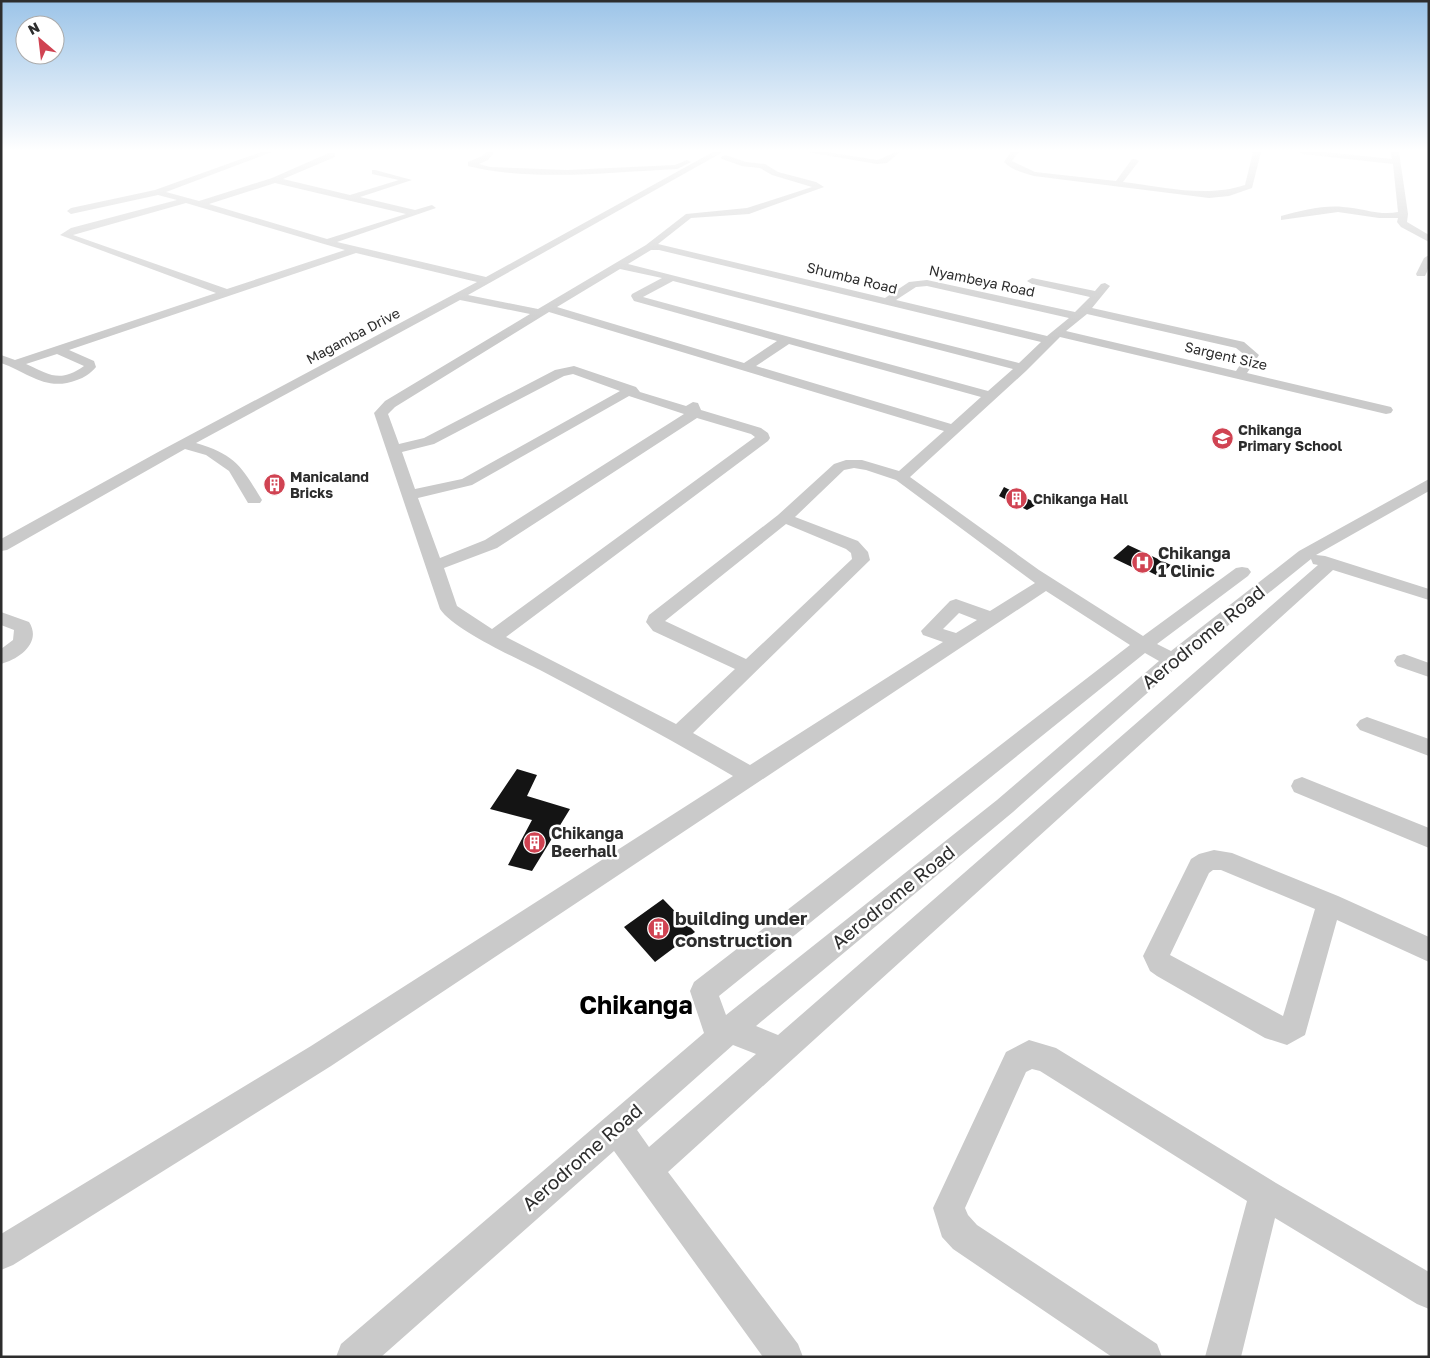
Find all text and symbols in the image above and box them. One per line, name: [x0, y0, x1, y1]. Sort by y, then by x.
north arrow: [15, 15, 65, 65]
text: N: [25, 18, 42, 38]
street label: Shumba Road: [805, 258, 899, 297]
street label: Nyambeya Road: [928, 261, 1037, 300]
street label: Magamba Drive: [303, 304, 402, 367]
street label: Sargent Size: [1183, 338, 1269, 373]
place label: Chikanga Primary School: [1238, 421, 1342, 454]
school or university icon: Chikanga Primary School: [1210, 426, 1234, 450]
place label: Manicaland Bricks: [290, 468, 369, 501]
building icon: Manicaland Bricks: [262, 473, 286, 497]
building icon: Chikanga Hall: [1005, 487, 1029, 511]
place label: Chikanga Hall: [1033, 490, 1128, 507]
place label: Chikanga 1 Clinic: [1158, 543, 1231, 581]
hospital icon: Chikanga 1 Clinic: [1130, 550, 1154, 574]
street label: Aerodrome Road: [1137, 580, 1269, 693]
place label: Chikanga Beerhall: [551, 823, 624, 861]
building icon: Chikanga Beerhall: [523, 830, 547, 854]
street label: Aerodrome Road: [827, 840, 959, 953]
place label: building under construction: [675, 906, 808, 951]
building icon: building under construction: [647, 917, 671, 941]
district label: Chikanga: [579, 989, 693, 1020]
street label: Aerodrome Road: [517, 1098, 646, 1215]

